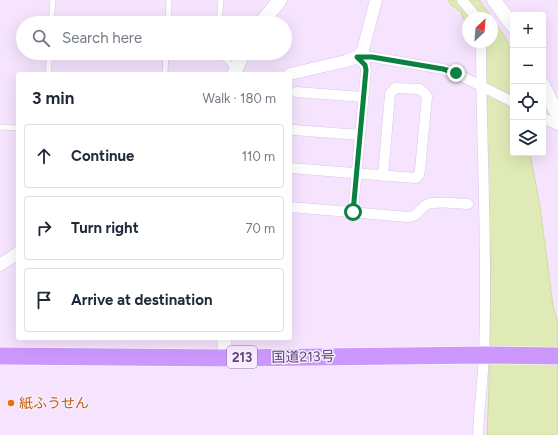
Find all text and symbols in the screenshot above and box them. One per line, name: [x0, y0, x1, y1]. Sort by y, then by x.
north arrow: [462, 12, 498, 48]
map controls: [510, 12, 546, 156]
button: +: [510, 12, 546, 48]
search box: [16, 16, 292, 60]
icon: search: [30, 27, 52, 49]
text: Search here: [62, 29, 142, 47]
button: −: [510, 48, 546, 84]
route end: [447, 64, 465, 82]
button: locate: [510, 84, 546, 120]
text: 3 min: [32, 88, 74, 108]
text: Walk · 180 m: [203, 91, 276, 106]
button: layers: [510, 120, 546, 156]
icon: ahead: [33, 145, 55, 167]
text: Continue: [71, 147, 134, 165]
text: 110 m: [242, 149, 275, 164]
route start: [344, 203, 362, 221]
icon: right: [33, 217, 55, 239]
text: Turn right: [71, 219, 139, 237]
text: 70 m: [245, 221, 275, 236]
icon: arrive: [33, 289, 55, 311]
text: Arrive at destination: [71, 291, 212, 309]
road number: 213: [227, 346, 257, 368]
street label: 国道213号: [271, 348, 335, 366]
place label: 紙ふうせん: [19, 395, 89, 412]
marker: 紙ふうせん: [6, 398, 16, 408]

